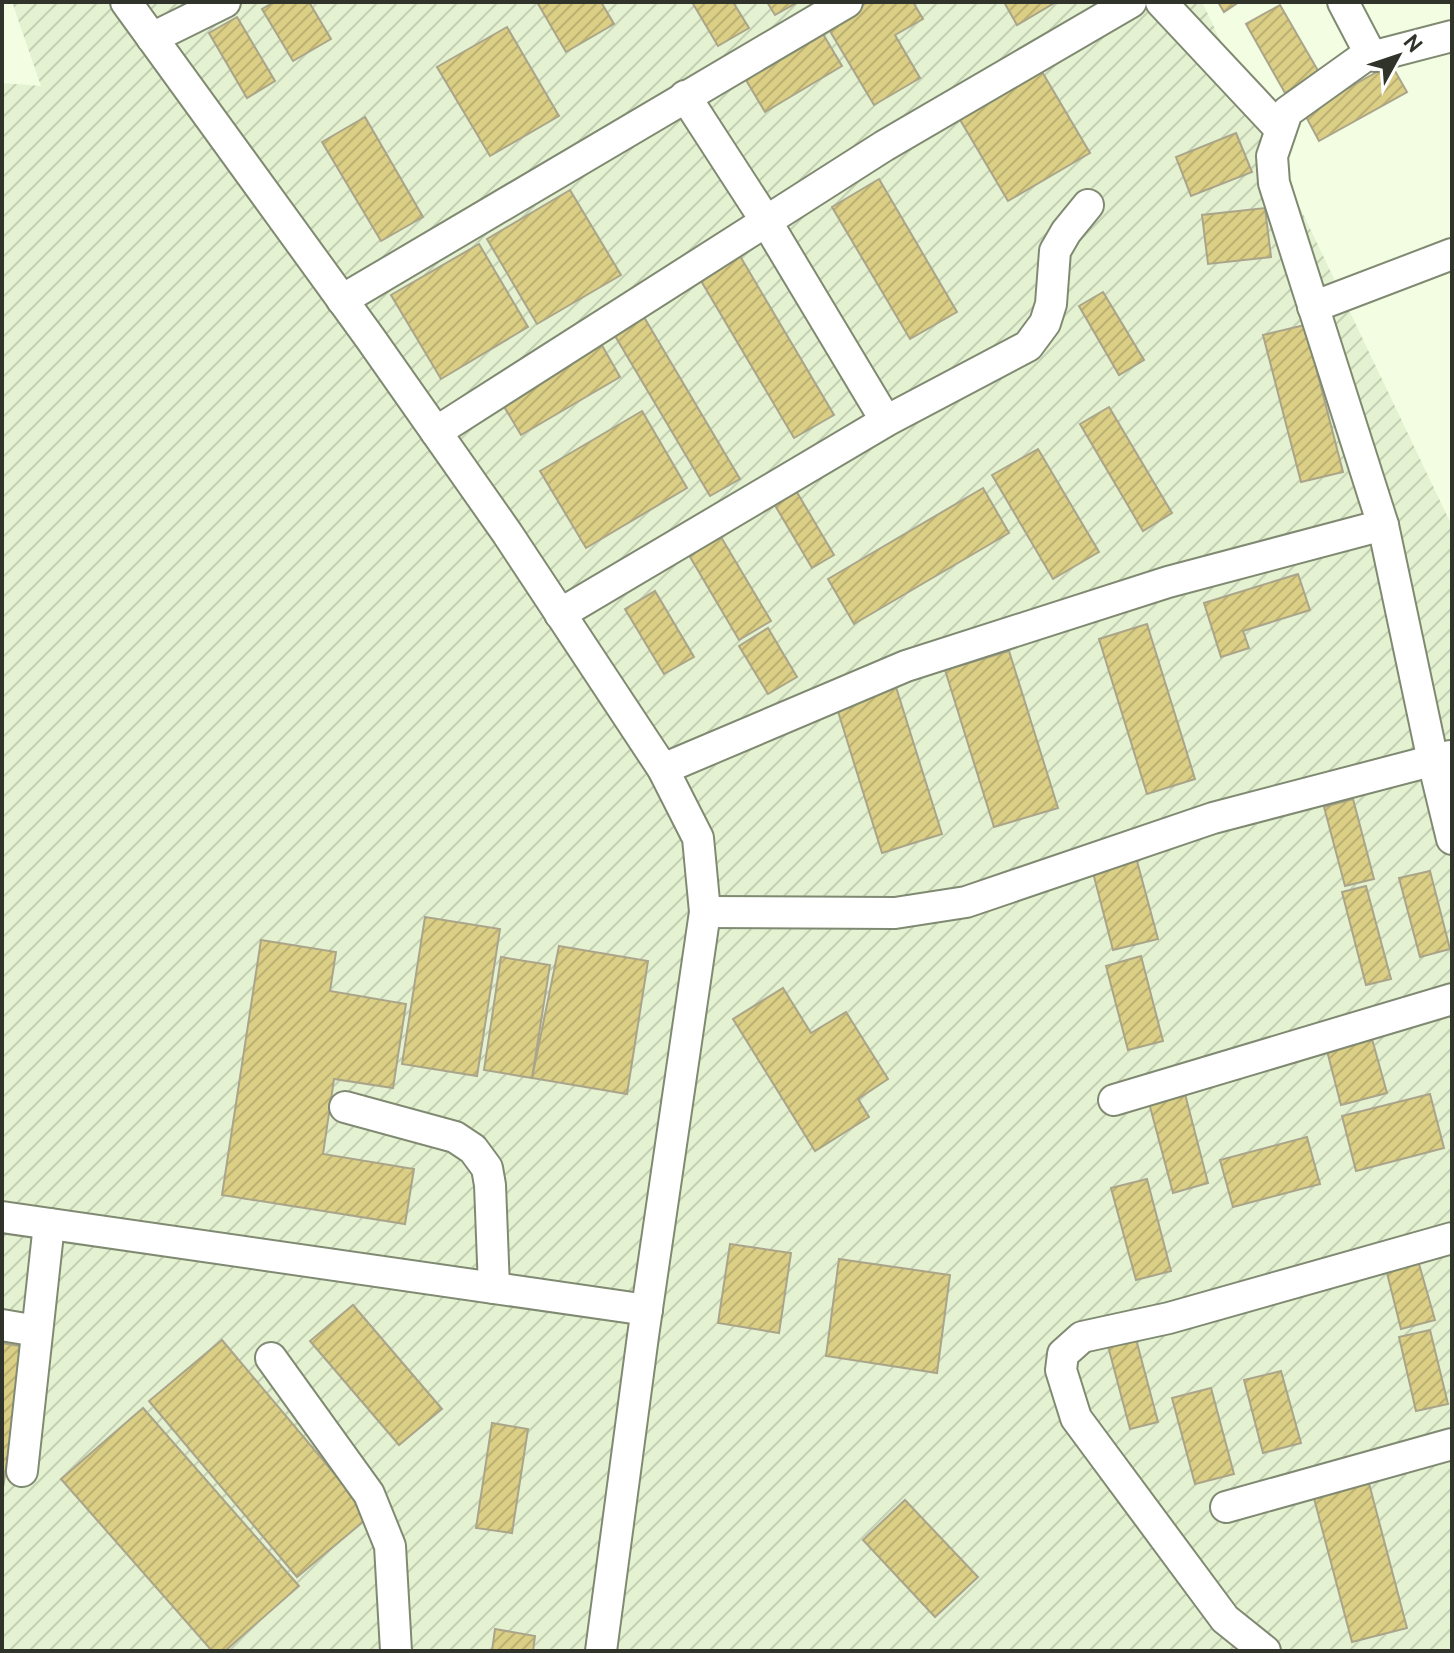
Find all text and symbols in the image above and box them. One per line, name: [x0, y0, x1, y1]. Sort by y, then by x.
north arrow: [1358, 16, 1438, 96]
text: N: [1398, 29, 1428, 58]

